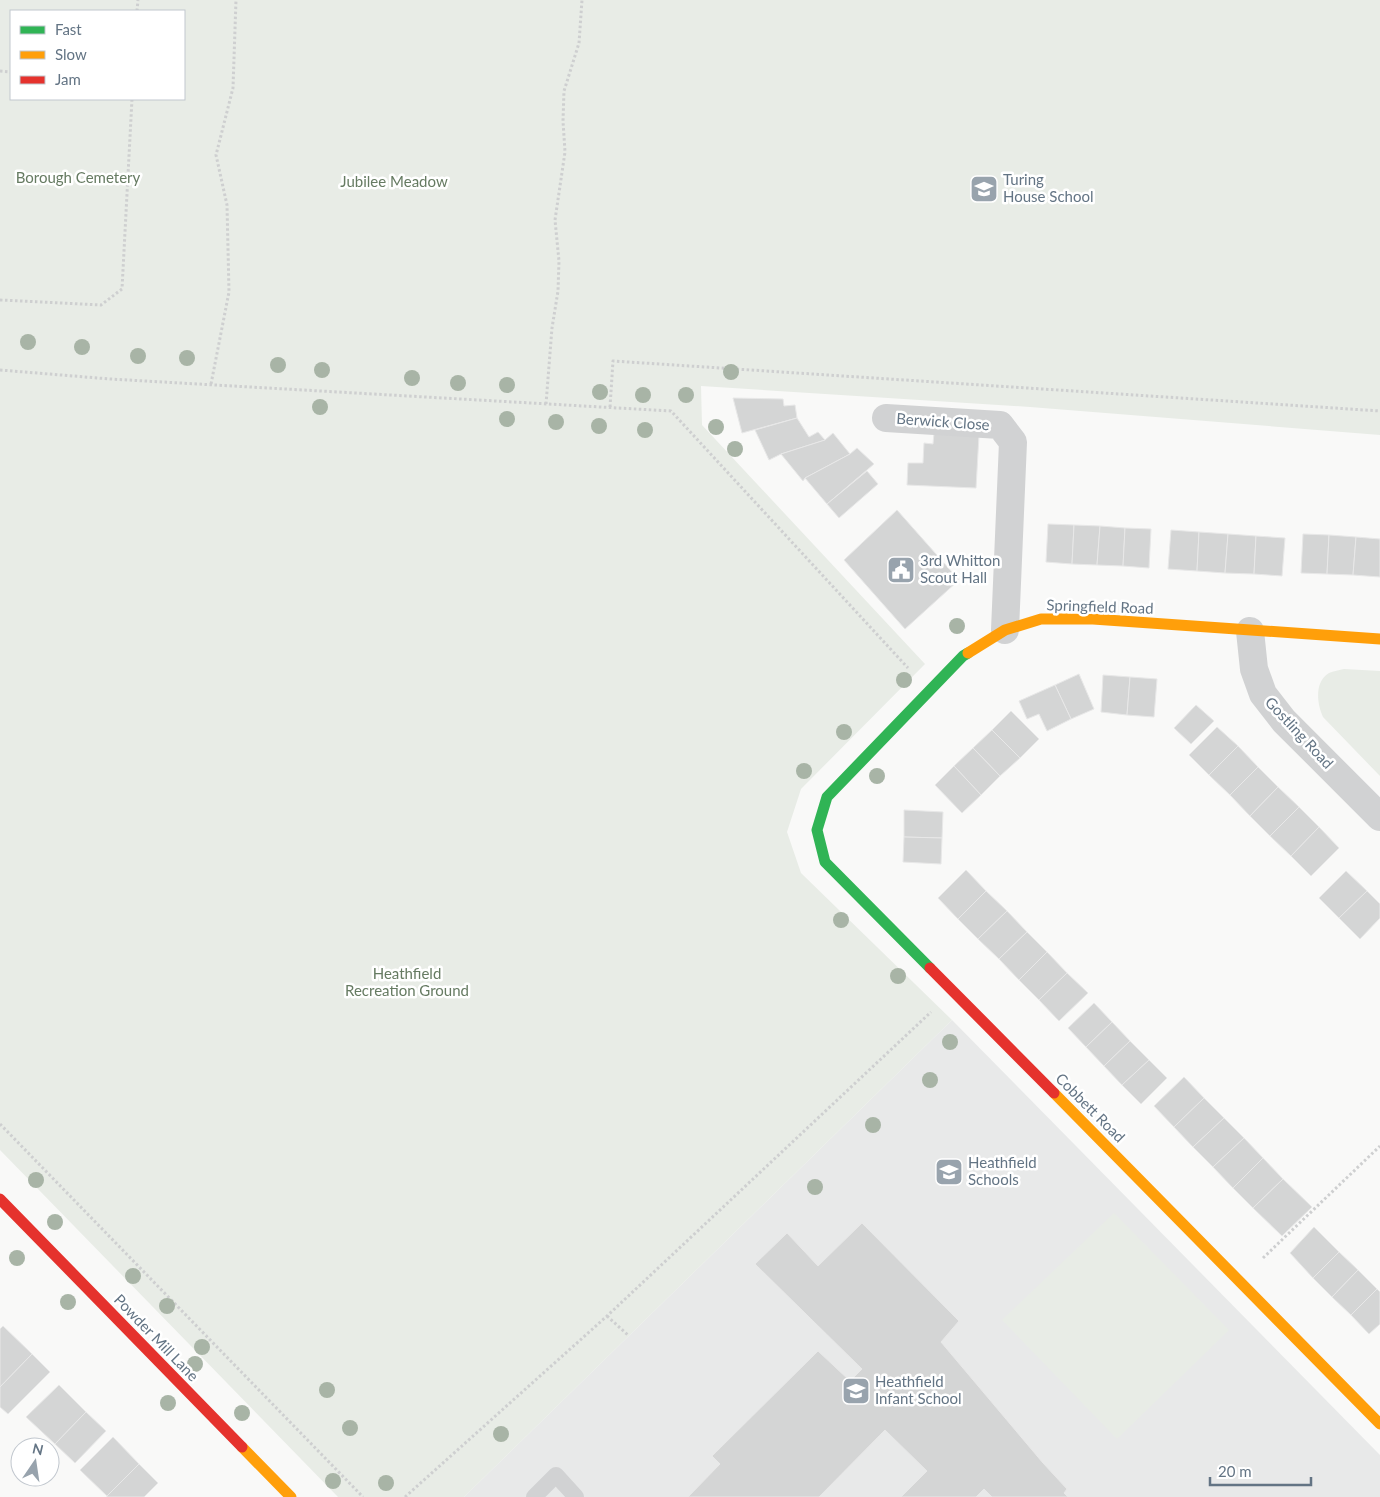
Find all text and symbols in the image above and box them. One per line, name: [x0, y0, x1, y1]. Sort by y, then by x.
legend: [10, 10, 185, 100]
text: Fast: [55, 20, 82, 38]
text: Slow: [55, 45, 87, 63]
text: Jam: [55, 70, 81, 88]
park label: Borough Cemetery: [16, 168, 141, 186]
place label: Turing House School: [1003, 170, 1094, 205]
park label: Jubilee Meadow: [340, 172, 448, 190]
school or university icon: Turing House School: [969, 174, 999, 204]
street label: Berwick Close: [896, 409, 990, 433]
place label: 3rd Whitton Scout Hall: [920, 551, 1000, 586]
public building icon: 3rd Whitton Scout Hall: [886, 555, 916, 585]
street label: Springfield Road: [1046, 595, 1154, 617]
street label: Gostling Road: [1262, 693, 1338, 772]
park label: Heathfield Recreation Ground: [345, 964, 469, 999]
street label: Cobbett Road: [1052, 1069, 1129, 1146]
place label: Heathfield Schools: [968, 1153, 1037, 1188]
school or university icon: Heathfield Schools: [934, 1157, 964, 1187]
street label: Powder Mill Lane: [111, 1290, 203, 1385]
place label: Heathfield Infant School: [875, 1372, 962, 1407]
school or university icon: Heathfield Infant School: [841, 1376, 871, 1406]
north arrow: [10, 1437, 60, 1487]
text: N: [31, 1439, 45, 1458]
scale bar: [1210, 1454, 1311, 1486]
text: 20 m: [1218, 1462, 1252, 1480]

